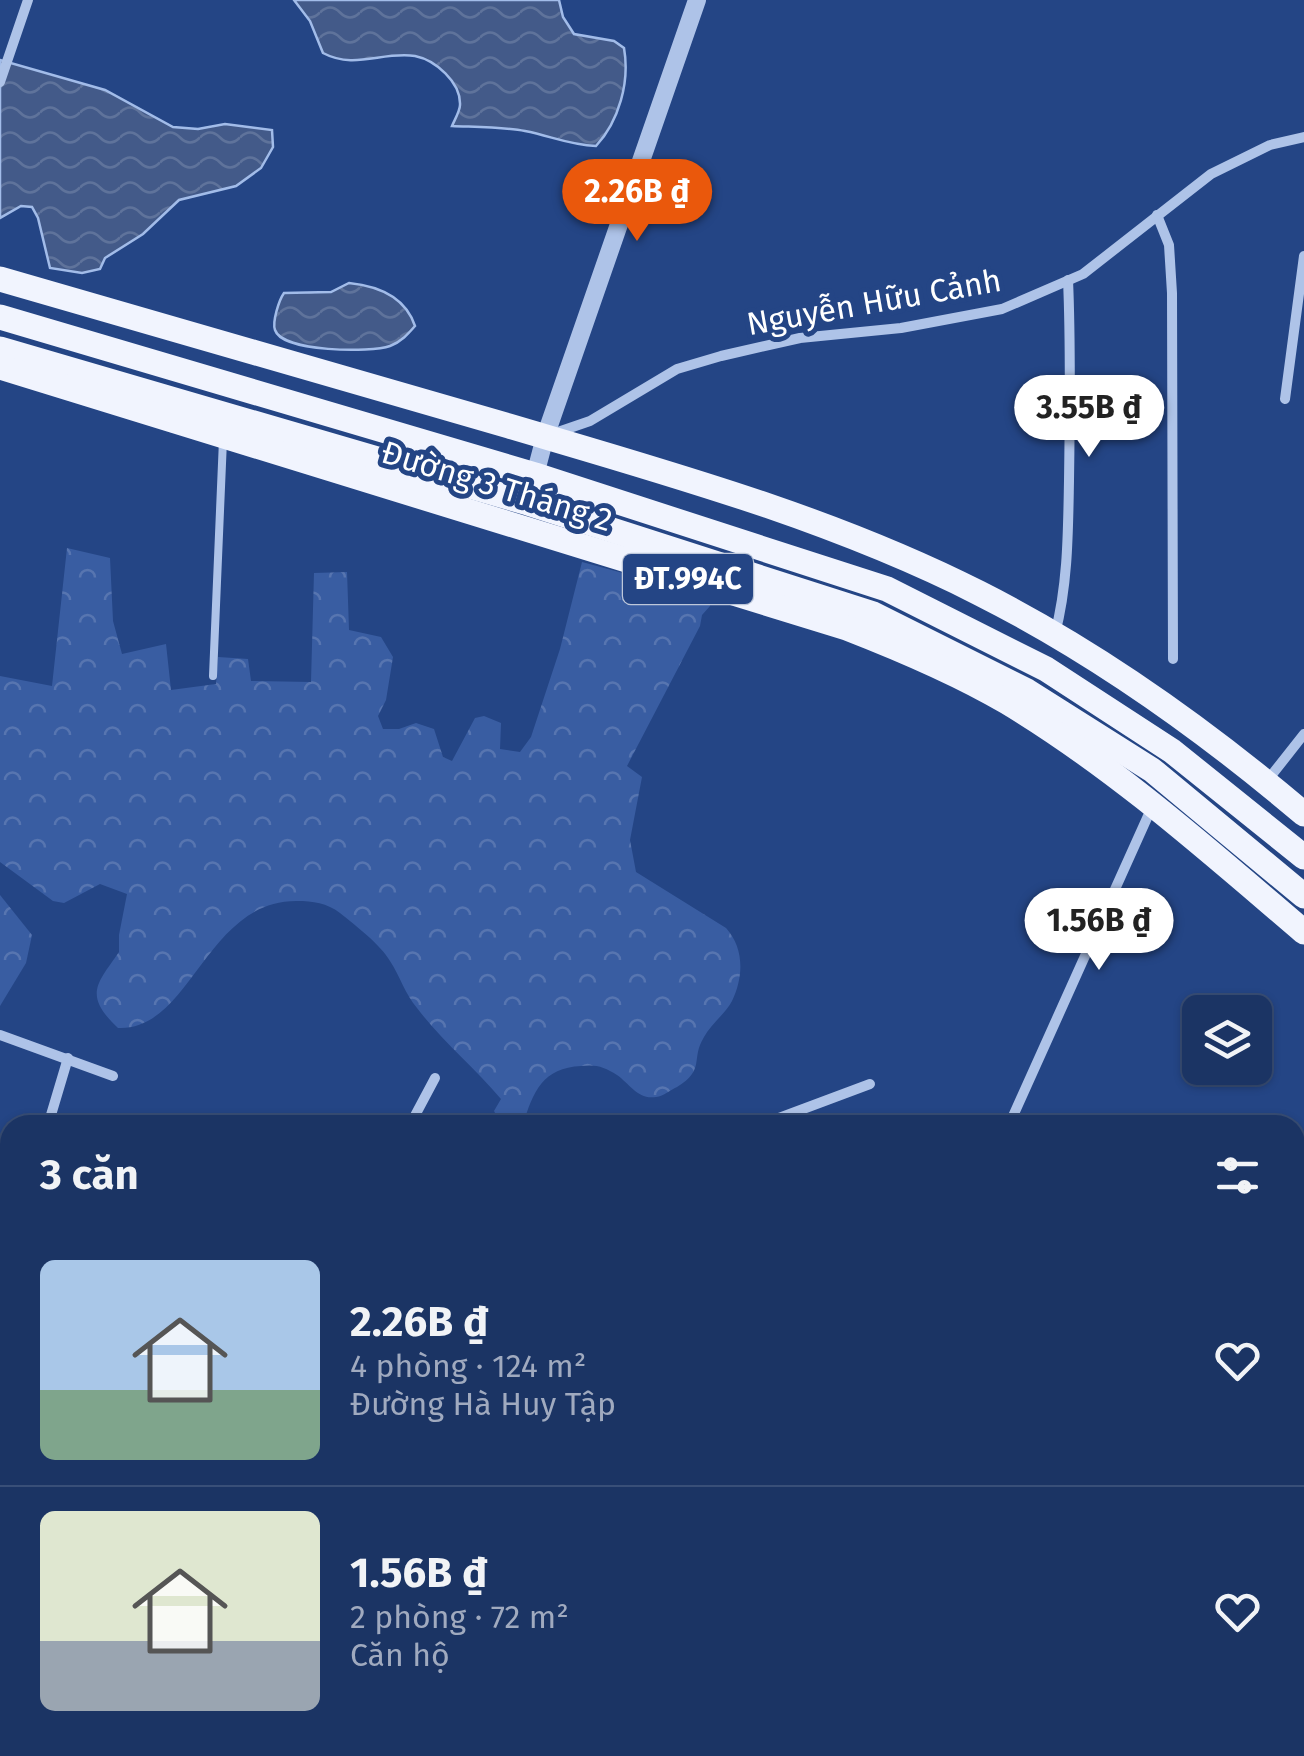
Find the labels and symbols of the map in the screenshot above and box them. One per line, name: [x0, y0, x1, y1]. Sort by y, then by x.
pin: 2.26B ₫: [545, 159, 729, 244]
street label: Nguyễn Hữu Cảnh: [744, 261, 1004, 343]
pin: 3.55B ₫: [997, 375, 1181, 460]
street label: Đường 3 Tháng 2: [377, 433, 617, 539]
road number: ĐT.994C: [623, 554, 753, 604]
pin: 1.56B ₫: [1007, 888, 1191, 973]

